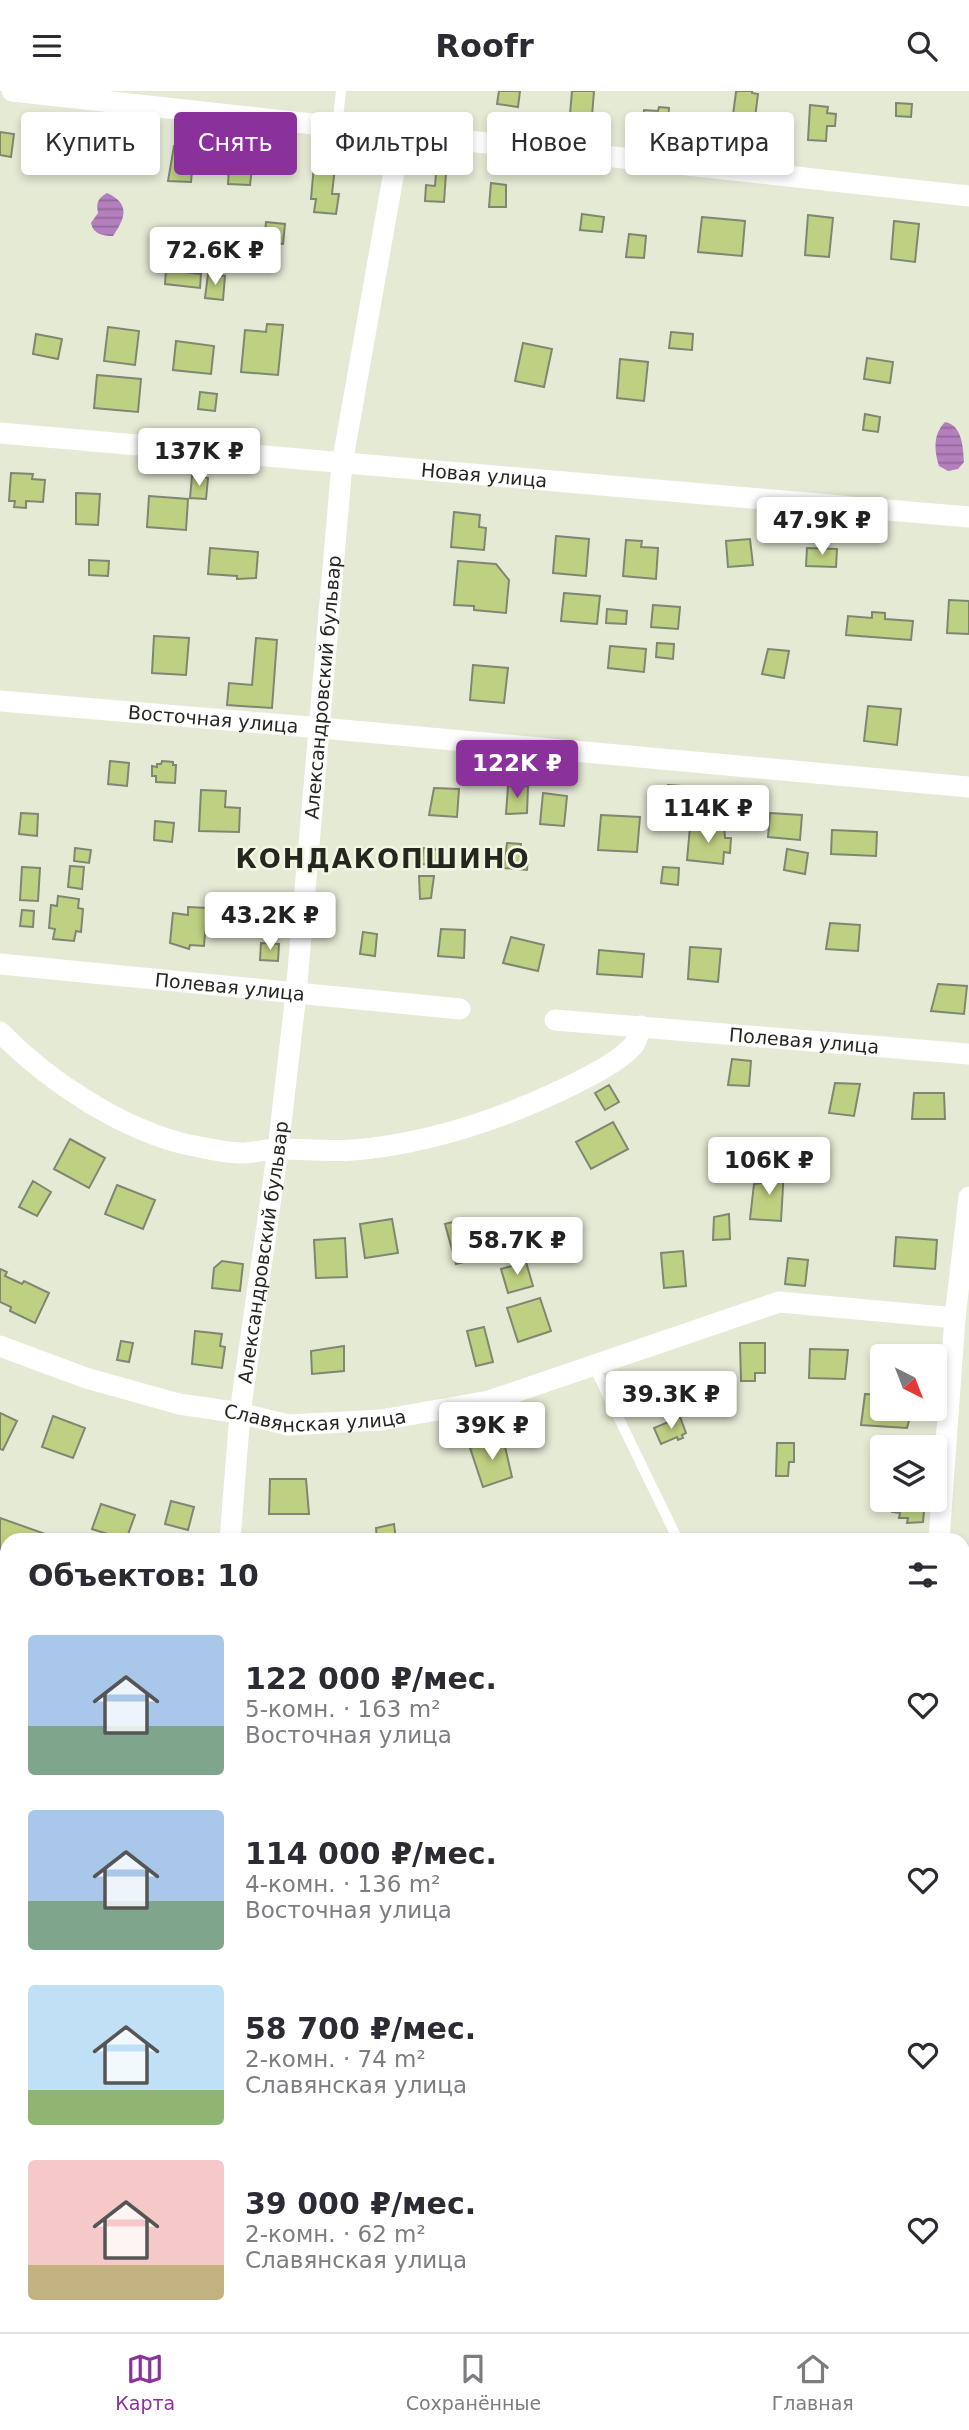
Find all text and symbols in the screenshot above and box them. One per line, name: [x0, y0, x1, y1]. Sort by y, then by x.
icon: menu: [28, 27, 66, 65]
text: Roofr: [435, 27, 534, 65]
icon: search: [903, 27, 941, 65]
chip: Купить: [21, 112, 160, 175]
chip: Снять: [174, 112, 297, 175]
chip: Фильтры: [311, 112, 473, 175]
chip: Новое: [487, 112, 611, 175]
chip: Квартира: [625, 112, 794, 175]
pin: 72.6K ₽: [150, 227, 280, 287]
text: 72.6K ₽: [166, 237, 264, 263]
pin: 137K ₽: [142, 429, 256, 488]
text: 137K ₽: [154, 438, 244, 464]
street label: Новая улица: [420, 459, 548, 491]
pin: 47.9K ₽: [757, 497, 887, 557]
text: 47.9K ₽: [773, 507, 871, 533]
street label: Александровский бульвар: [300, 554, 345, 820]
street label: Восточная улица: [127, 701, 299, 737]
pin: 122K ₽: [460, 741, 574, 800]
text: 122K ₽: [472, 750, 562, 776]
pin: 114K ₽: [651, 785, 765, 845]
text: 114K ₽: [663, 795, 753, 821]
district label: КОНДАКОПШИНО: [235, 844, 531, 874]
pin: 43.2K ₽: [205, 893, 335, 952]
text: 43.2K ₽: [221, 902, 319, 928]
street label: Полевая улица: [154, 968, 306, 1005]
street label: Полевая улица: [728, 1023, 880, 1058]
street label: Александровский бульвар: [233, 1120, 292, 1385]
pin: 106K ₽: [712, 1137, 826, 1197]
text: 106K ₽: [724, 1147, 814, 1173]
pin: 58.7K ₽: [452, 1217, 582, 1277]
text: 58.7K ₽: [468, 1227, 566, 1253]
north arrow: [870, 1344, 947, 1421]
map controls: [870, 1344, 947, 1512]
pin: 39.3K ₽: [606, 1371, 736, 1431]
text: 39.3K ₽: [622, 1381, 720, 1407]
street label: Славянская улица: [223, 1400, 408, 1436]
pin: 39K ₽: [443, 1403, 541, 1462]
text: 39K ₽: [455, 1412, 529, 1438]
button: layers: [870, 1435, 947, 1512]
icon: filters: [904, 1556, 942, 1594]
text: Объектов: 10: [28, 1558, 259, 1593]
text: 122 000 ₽/мес.: [245, 1661, 497, 1696]
icon: home: [84, 1663, 168, 1747]
icon: heart: [904, 1686, 942, 1724]
text: 5-комн. · 163 m²: [245, 1696, 440, 1722]
text: Восточная улица: [245, 1722, 452, 1748]
text: 114 000 ₽/мес.: [245, 1836, 497, 1871]
icon: home: [84, 1838, 168, 1922]
icon: heart: [904, 1861, 942, 1899]
text: 4-комн. · 136 m²: [245, 1871, 440, 1897]
text: Восточная улица: [245, 1897, 452, 1923]
text: 58 700 ₽/мес.: [245, 2011, 476, 2046]
icon: home: [84, 2013, 168, 2097]
icon: heart: [904, 2036, 942, 2074]
text: 2-комн. · 74 m²: [245, 2046, 426, 2072]
text: Славянская улица: [245, 2072, 467, 2098]
text: 39 000 ₽/мес.: [245, 2186, 476, 2221]
icon: home: [84, 2188, 168, 2272]
icon: heart: [904, 2211, 942, 2249]
text: 2-комн. · 62 m²: [245, 2221, 426, 2247]
text: Славянская улица: [245, 2247, 467, 2273]
tab: Карта: [115, 2350, 175, 2414]
tab: Сохранённые: [406, 2350, 541, 2414]
tab: Главная: [772, 2350, 854, 2414]

